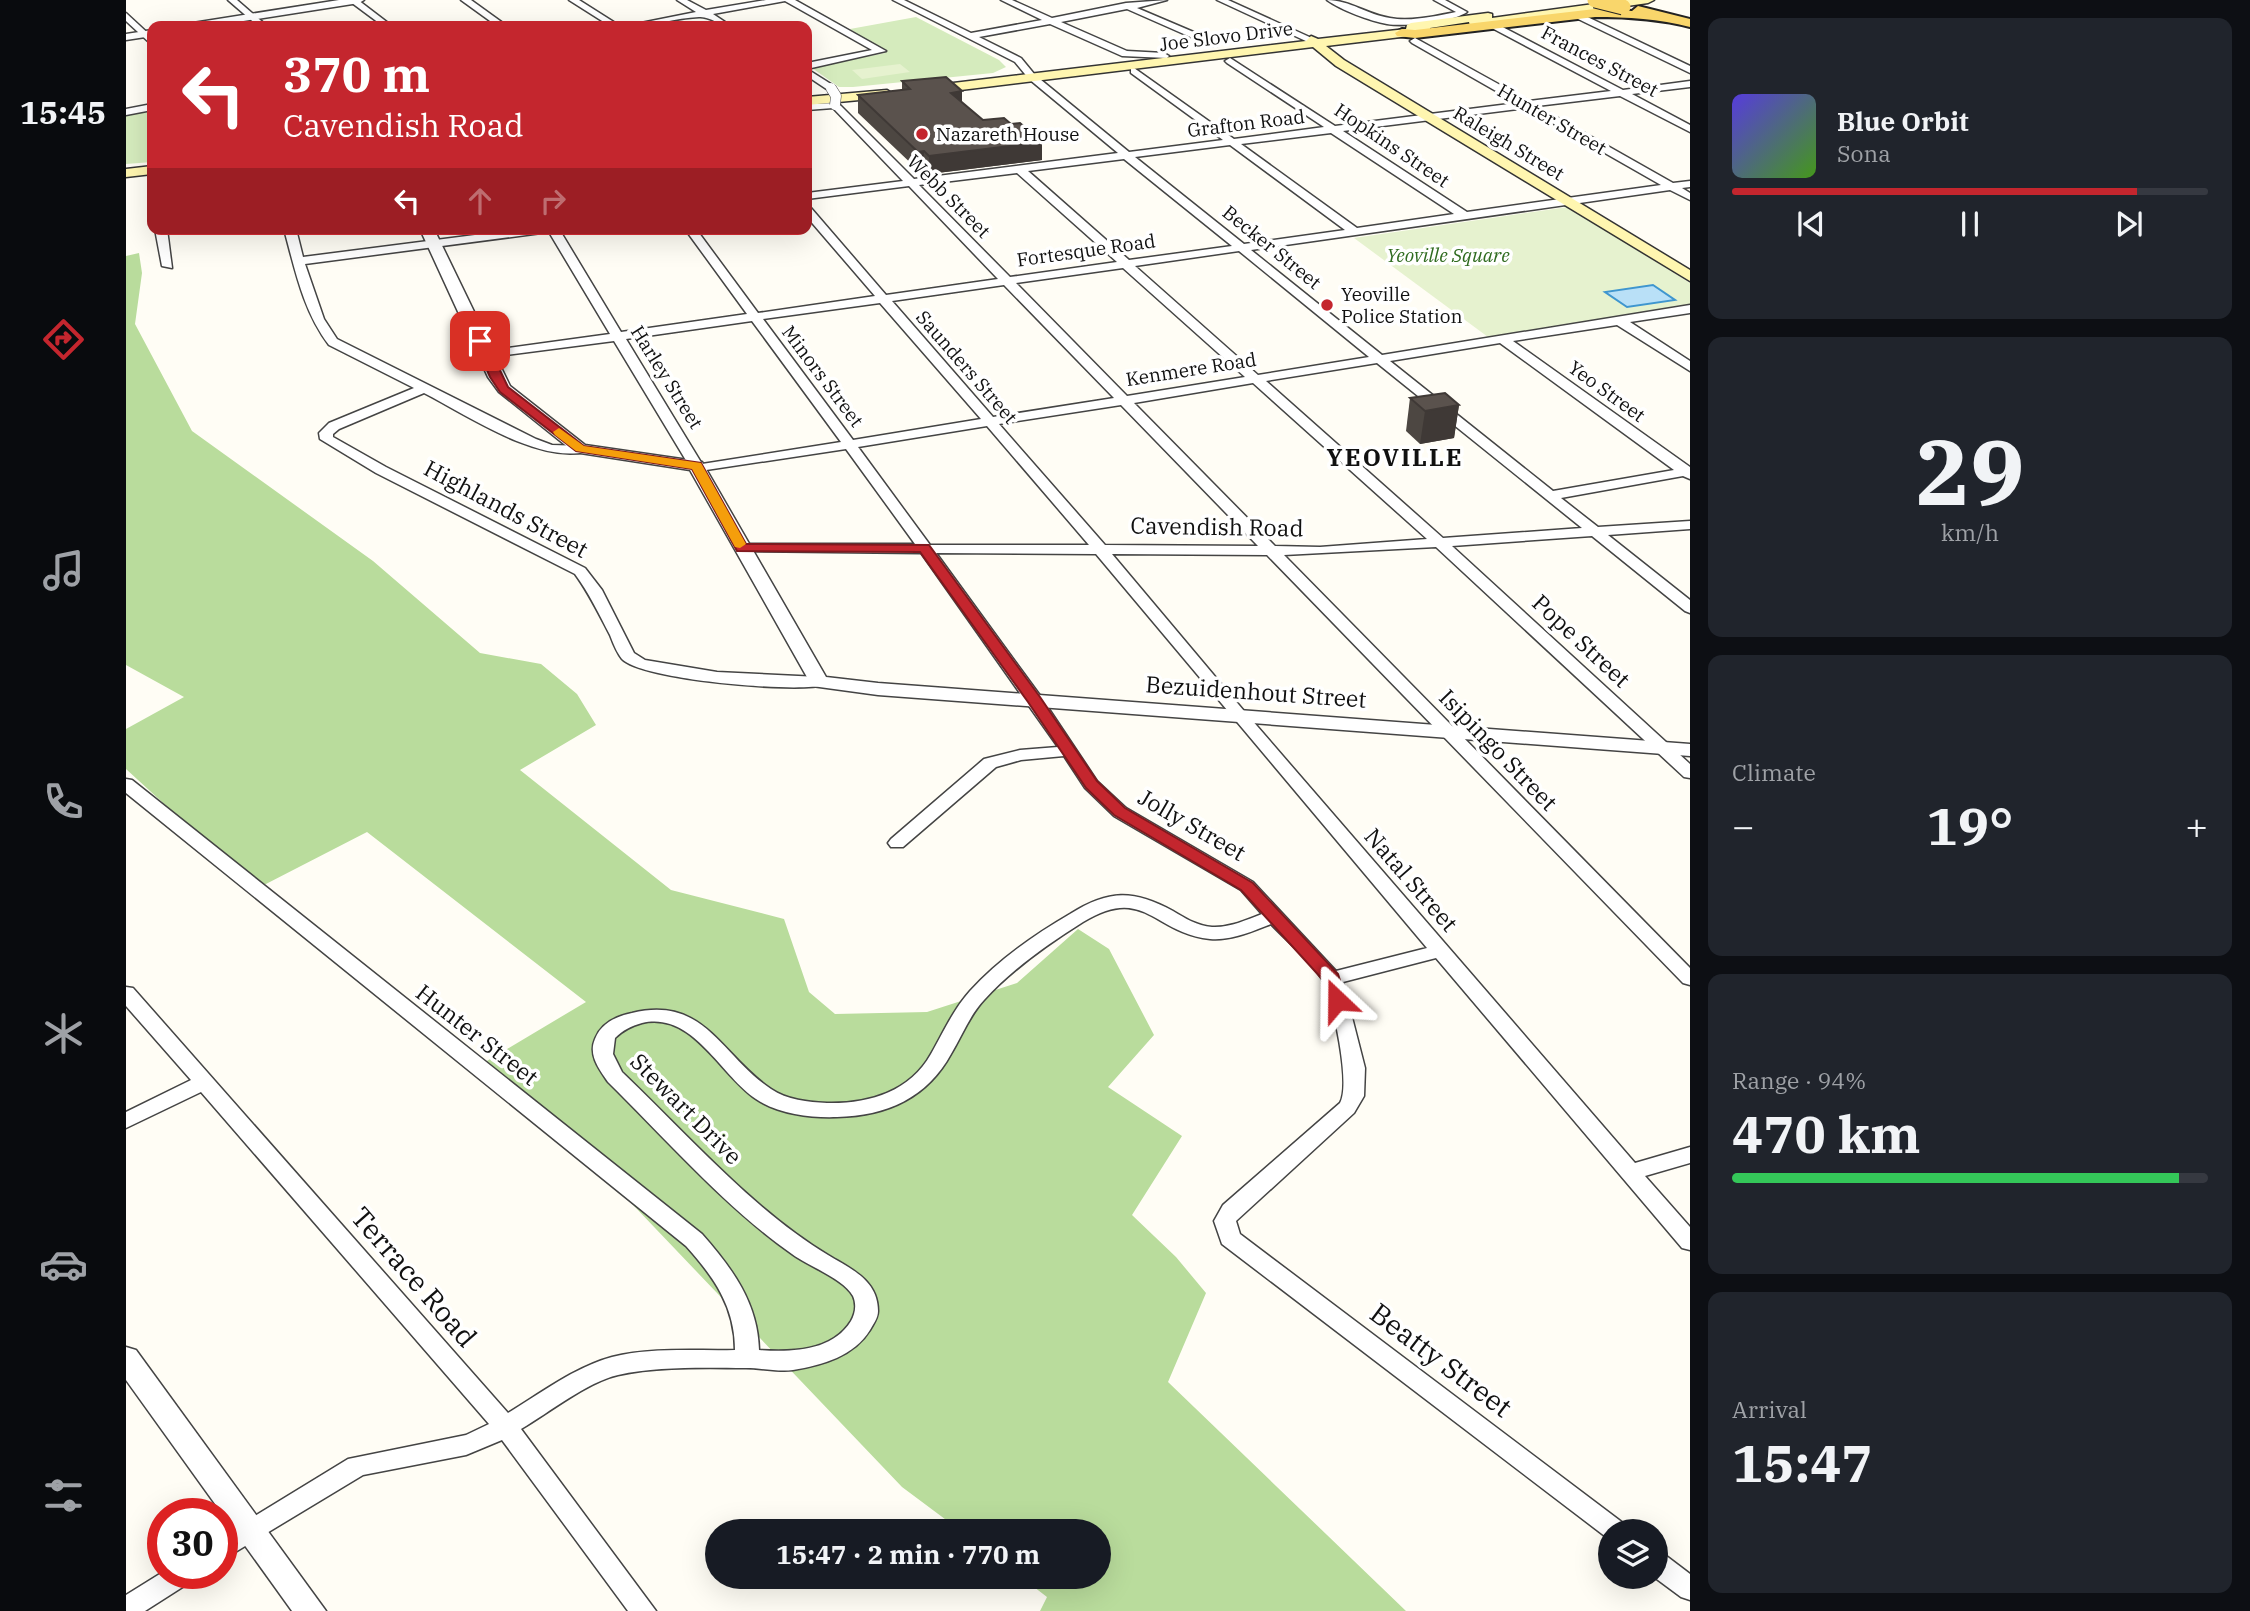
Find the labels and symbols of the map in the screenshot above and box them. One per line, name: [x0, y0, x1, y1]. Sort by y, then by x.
street label: Joe Slovo Drive: [1158, 16, 1294, 56]
street label: Frances Street: [1537, 20, 1663, 102]
street label: Hunter Street: [1493, 78, 1611, 160]
street label: Hopkins Street: [1330, 98, 1454, 192]
street label: Raleigh Street: [1449, 101, 1569, 186]
street label: Grafton Road: [1186, 104, 1306, 142]
place label: Nazareth House: [936, 122, 1080, 146]
marker: Nazareth House: [914, 126, 930, 142]
street label: Webb Street: [902, 149, 996, 243]
street label: Becker Street: [1218, 200, 1326, 294]
street label: Fortesque Road: [1015, 228, 1157, 272]
park label: Yeoville Square: [1386, 243, 1510, 267]
place label: Yeoville Police Station: [1341, 282, 1463, 328]
marker: Yeoville Police Station: [1319, 297, 1335, 313]
street label: Saunders Street: [911, 305, 1023, 429]
pin: [450, 311, 510, 371]
street label: Harley Street: [626, 321, 708, 433]
street label: Minors Street: [777, 321, 869, 432]
street label: Kenmere Road: [1124, 347, 1258, 391]
street label: Yeo Street: [1564, 355, 1650, 427]
district label: YEOVILLE: [1326, 441, 1464, 473]
street label: Highlands Street: [419, 452, 594, 564]
street label: Cavendish Road: [1130, 509, 1304, 543]
street label: Pope Street: [1526, 587, 1637, 693]
street label: Bezuidenhout Street: [1145, 668, 1368, 714]
street label: Isipingo Street: [1433, 682, 1564, 816]
street label: Jolly Street: [1133, 781, 1252, 867]
street label: Natal Street: [1359, 821, 1465, 937]
position arrow: [1300, 963, 1374, 1037]
street label: Hunter Street: [410, 977, 545, 1091]
street label: Stewart Drive: [624, 1046, 749, 1171]
street label: Terrace Road: [343, 1199, 486, 1355]
street label: Beatty Street: [1363, 1294, 1520, 1425]
speed limit sign: 30: [147, 1498, 238, 1589]

